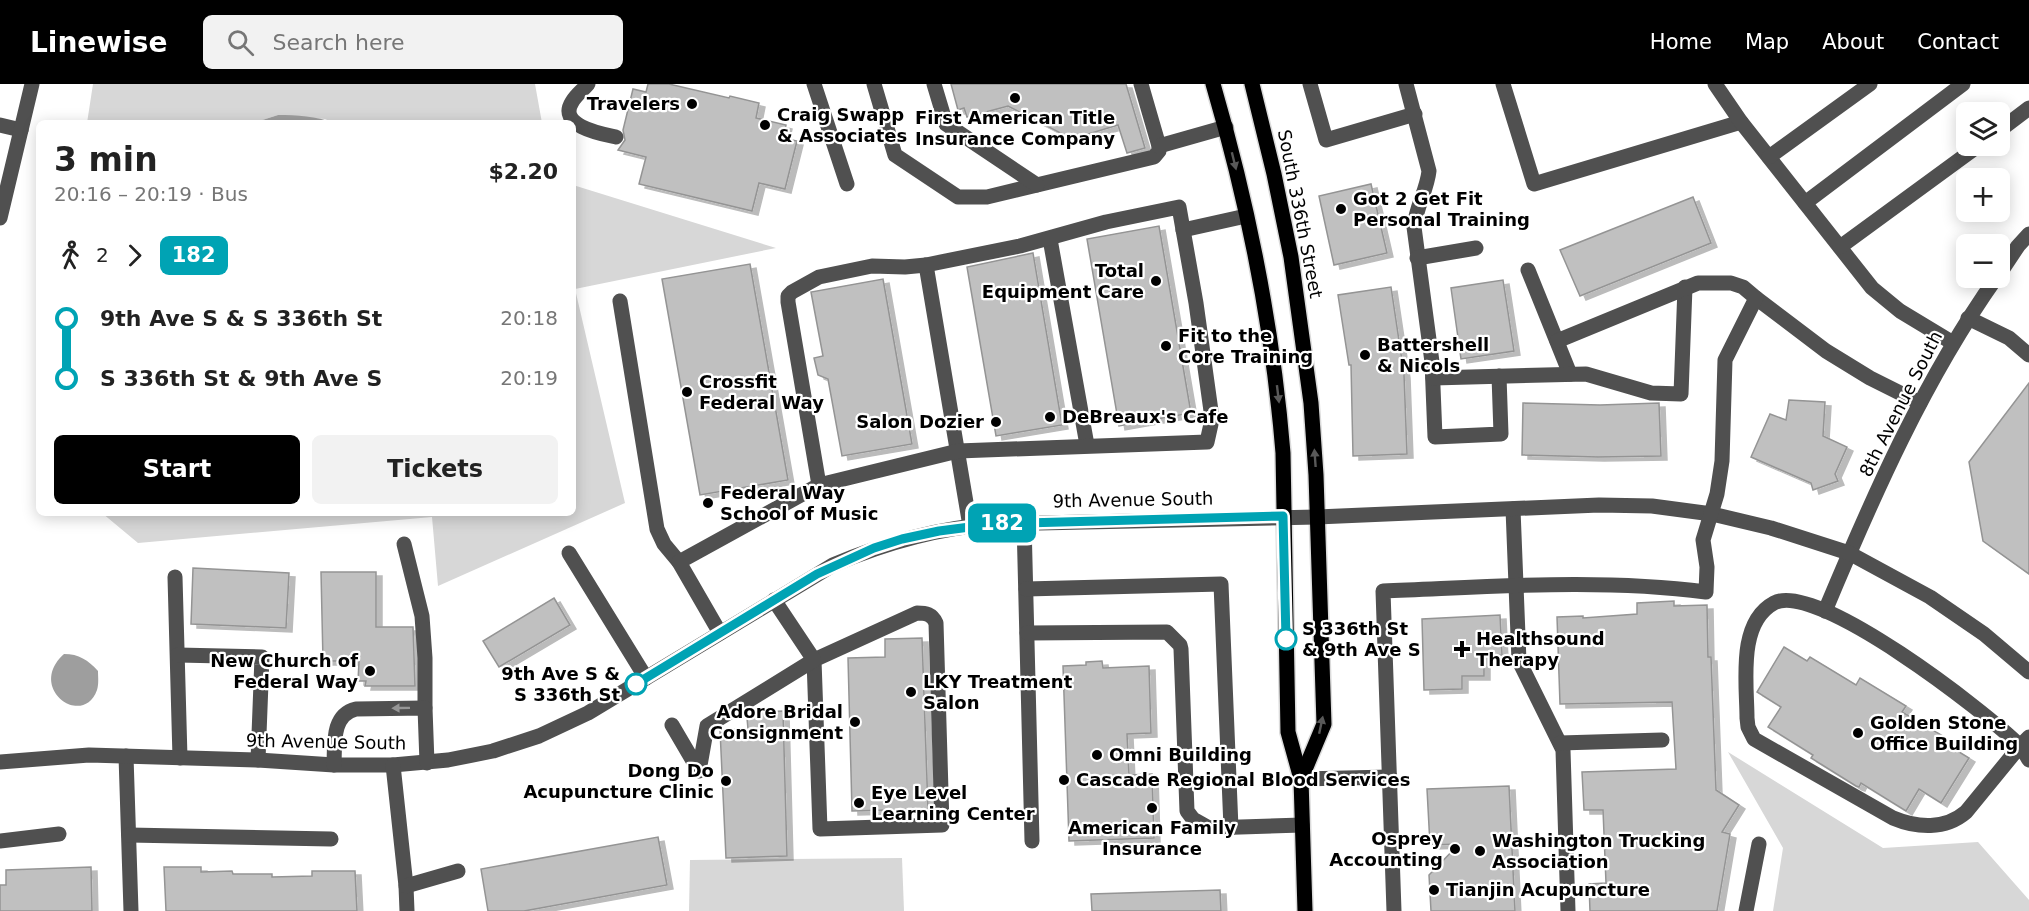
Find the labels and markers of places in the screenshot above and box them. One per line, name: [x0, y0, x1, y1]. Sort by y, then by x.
marker: First American Title Insurance Company: [1008, 91, 1022, 105]
place label: Travelers: [587, 93, 680, 114]
marker: Travelers: [685, 97, 699, 111]
place label: Craig Swapp & Associates: [777, 104, 907, 146]
place label: First American Title Insurance Company: [915, 107, 1115, 149]
marker: Craig Swapp & Associates: [758, 118, 772, 132]
place label: Got 2 Get Fit Personal Training: [1353, 188, 1530, 230]
marker: Got 2 Get Fit Personal Training: [1334, 202, 1348, 216]
place label: Total Equipment Care: [982, 260, 1144, 302]
marker: Total Equipment Care: [1149, 274, 1163, 288]
place label: Fit to the Core Training: [1178, 325, 1313, 367]
place label: Battershell & Nicols: [1377, 334, 1489, 376]
marker: Fit to the Core Training: [1159, 339, 1173, 353]
marker: Battershell & Nicols: [1358, 348, 1372, 362]
place label: Crossfit Federal Way: [699, 371, 824, 413]
marker: Crossfit Federal Way: [680, 385, 694, 399]
place label: DeBreaux's Cafe: [1062, 406, 1228, 427]
marker: DeBreaux's Cafe: [1043, 410, 1057, 424]
place label: Salon Dozier: [856, 411, 984, 432]
marker: Salon Dozier: [989, 415, 1003, 429]
place label: Federal Way School of Music: [720, 482, 878, 524]
marker: Federal Way School of Music: [701, 496, 715, 510]
place label: S 336th St & 9th Ave S: [1302, 618, 1421, 660]
marker: S 336th St & 9th Ave S: [1275, 628, 1297, 650]
place label: Healthsound Therapy: [1476, 628, 1605, 670]
marker: Healthsound Therapy: [1453, 640, 1471, 658]
place label: New Church of Federal Way: [210, 650, 358, 692]
place label: 9th Ave S & S 336th St: [501, 663, 620, 705]
marker: New Church of Federal Way: [363, 664, 377, 678]
place label: LKY Treatment Salon: [923, 671, 1073, 713]
marker: 9th Ave S & S 336th St: [625, 673, 647, 695]
marker: LKY Treatment Salon: [904, 685, 918, 699]
place label: Adore Bridal Consignment: [710, 701, 843, 743]
place label: Golden Stone Office Building: [1870, 712, 2018, 754]
marker: Adore Bridal Consignment: [848, 715, 862, 729]
marker: Golden Stone Office Building: [1851, 726, 1865, 740]
place label: Omni Building: [1109, 744, 1252, 765]
marker: Omni Building: [1090, 748, 1104, 762]
place label: Dong Do Acupuncture Clinic: [523, 760, 714, 802]
place label: Cascade Regional Blood Services: [1076, 769, 1410, 790]
marker: Cascade Regional Blood Services: [1057, 773, 1071, 787]
marker: Dong Do Acupuncture Clinic: [719, 774, 733, 788]
place label: Eye Level Learning Center: [871, 782, 1035, 824]
marker: Eye Level Learning Center: [852, 796, 866, 810]
marker: American Family Insurance: [1145, 801, 1159, 815]
place label: American Family Insurance: [1068, 817, 1236, 859]
place label: Osprey Accounting: [1329, 828, 1443, 870]
place label: Washington Trucking Association: [1492, 830, 1705, 872]
marker: Osprey Accounting: [1448, 842, 1462, 856]
marker: Washington Trucking Association: [1473, 844, 1487, 858]
place label: Tianjin Acupuncture: [1446, 879, 1650, 900]
marker: Tianjin Acupuncture: [1427, 883, 1441, 897]

